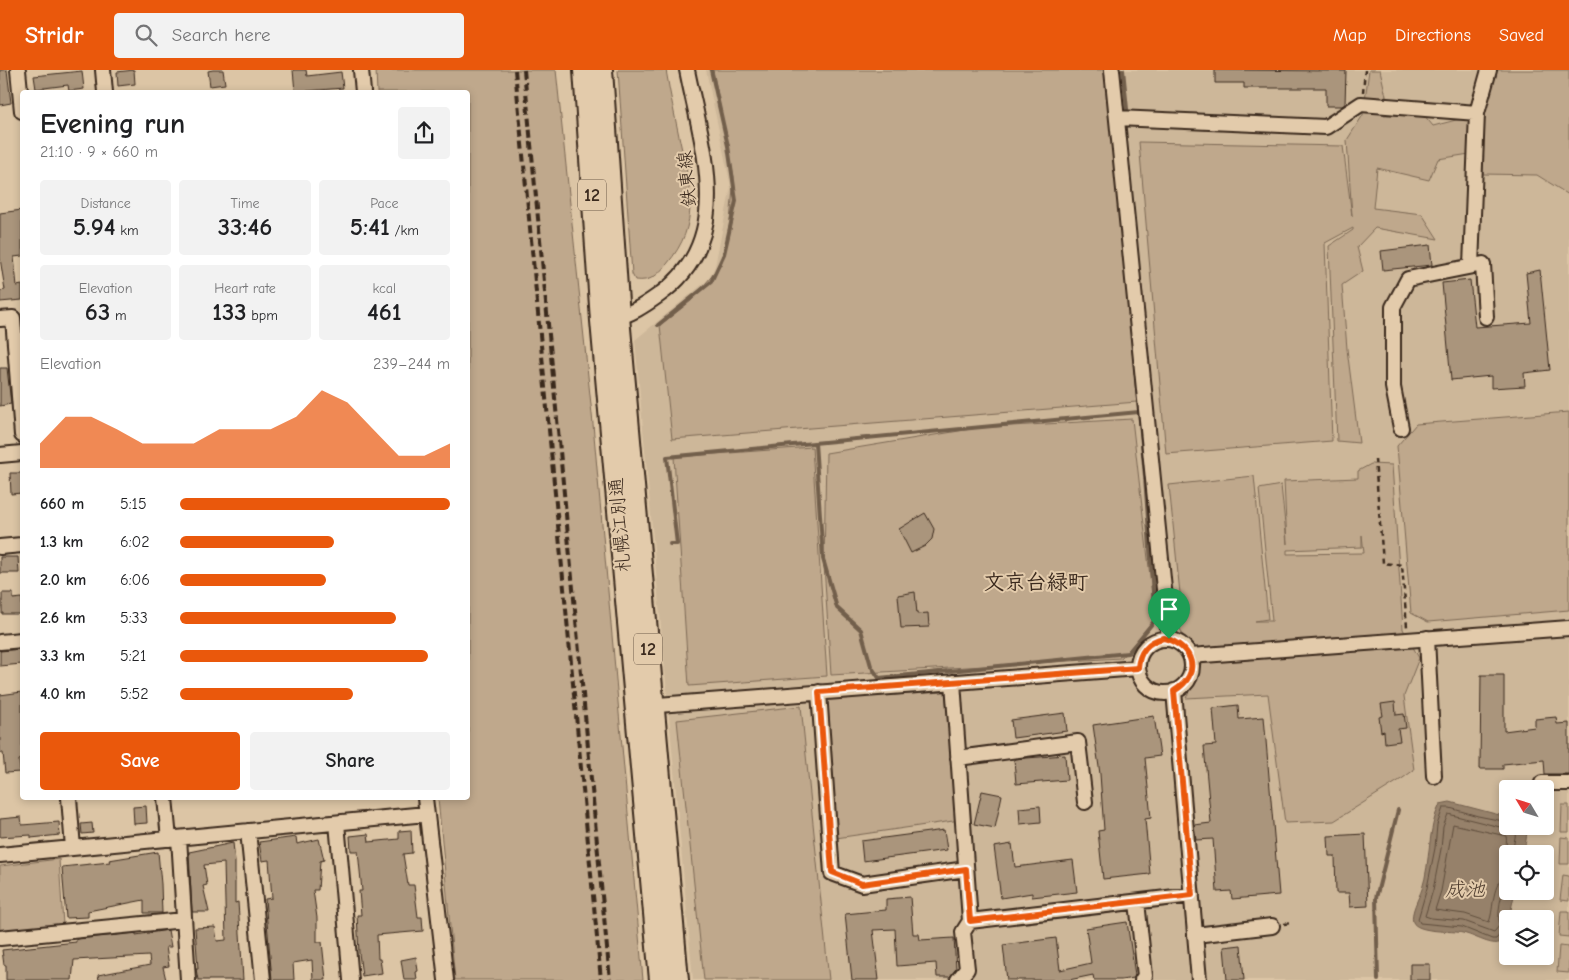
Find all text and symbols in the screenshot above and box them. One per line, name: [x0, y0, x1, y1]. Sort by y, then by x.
search box: [114, 13, 464, 58]
text: Stridr: [25, 21, 84, 49]
icon: search: [132, 21, 160, 49]
text: Search here: [172, 24, 271, 46]
text: Map: [1333, 25, 1367, 46]
text: Directions: [1395, 25, 1471, 46]
text: Saved: [1499, 25, 1544, 46]
button: share: [398, 107, 450, 159]
text: Evening run: [40, 108, 185, 140]
text: 21:10 · 9 × 660 m: [40, 143, 158, 161]
street label: 鉄東線: [674, 150, 700, 208]
road number: 12: [578, 180, 606, 210]
text: Distance: [81, 195, 131, 212]
text: Time: [230, 195, 260, 212]
text: Pace: [370, 195, 398, 212]
text: 5.94: [73, 212, 115, 241]
text: 33:46: [218, 212, 272, 241]
text: 5:41: [350, 212, 390, 241]
text: km: [115, 222, 138, 239]
text: /km: [390, 222, 419, 239]
text: Elevation: [79, 280, 132, 297]
text: Heart rate: [214, 280, 276, 297]
text: kcal: [373, 280, 396, 297]
text: 63: [85, 297, 110, 326]
text: 133: [212, 297, 247, 326]
text: 461: [367, 297, 402, 326]
text: m: [110, 307, 127, 324]
text: bpm: [247, 307, 278, 324]
text: Elevation: [40, 355, 101, 373]
text: 239–244 m: [373, 355, 450, 373]
street label: 札幌江別通: [605, 477, 635, 573]
text: 660 m: [40, 495, 84, 513]
text: 5:15: [120, 495, 147, 513]
text: 1.3 km: [40, 533, 83, 551]
text: 6:02: [120, 533, 150, 551]
district label: 文京台緑町: [984, 570, 1089, 594]
text: 2.0 km: [40, 571, 86, 589]
text: 6:06: [120, 571, 150, 589]
pin: [1148, 588, 1190, 639]
icon: arrive: [1155, 595, 1183, 623]
text: 2.6 km: [40, 609, 85, 627]
text: 5:33: [120, 609, 148, 627]
road number: 12: [634, 634, 662, 664]
text: 3.3 km: [40, 647, 85, 665]
text: 5:21: [120, 647, 146, 665]
text: 4.0 km: [40, 685, 86, 703]
text: 5:52: [120, 685, 149, 703]
button: Save: [40, 732, 240, 790]
button: Share: [250, 732, 450, 790]
north arrow: [1499, 780, 1554, 835]
map controls: [1499, 780, 1554, 965]
button: locate: [1499, 845, 1554, 900]
water label: 成池: [1445, 878, 1486, 901]
button: layers: [1499, 910, 1554, 965]

